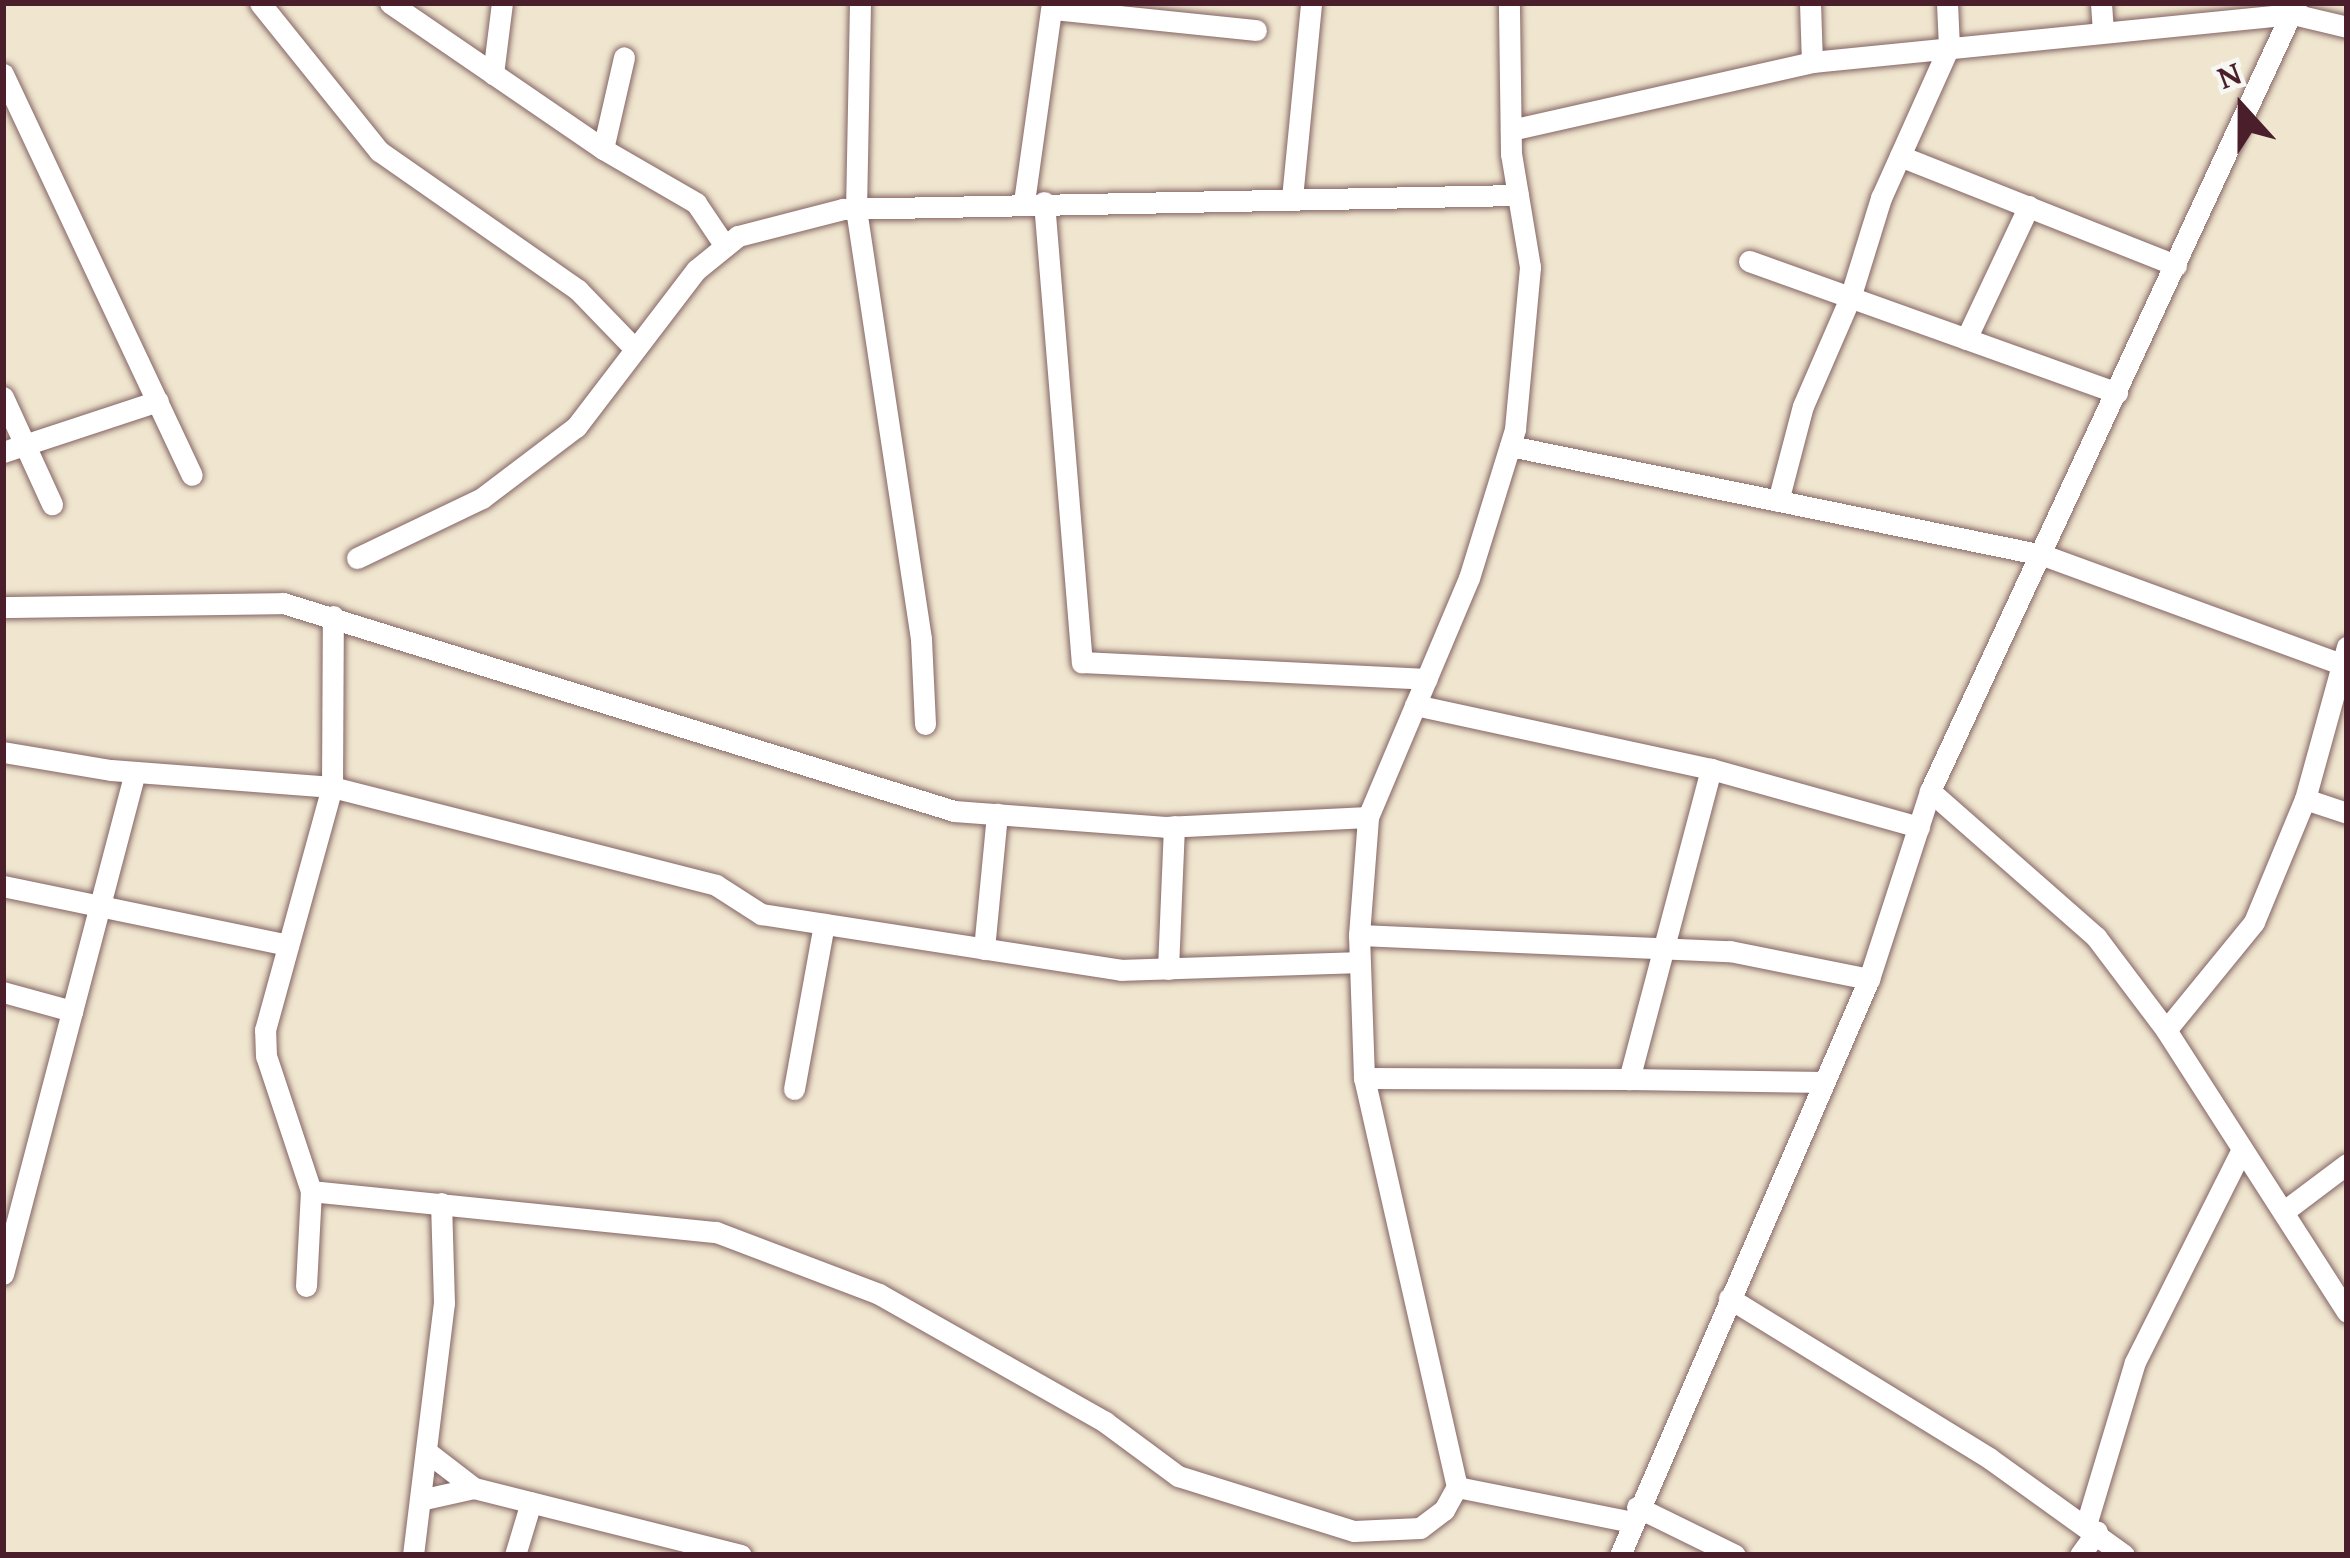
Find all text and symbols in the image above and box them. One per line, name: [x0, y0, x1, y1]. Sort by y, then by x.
north arrow: [2182, 48, 2302, 168]
text: N: [2210, 48, 2248, 101]

